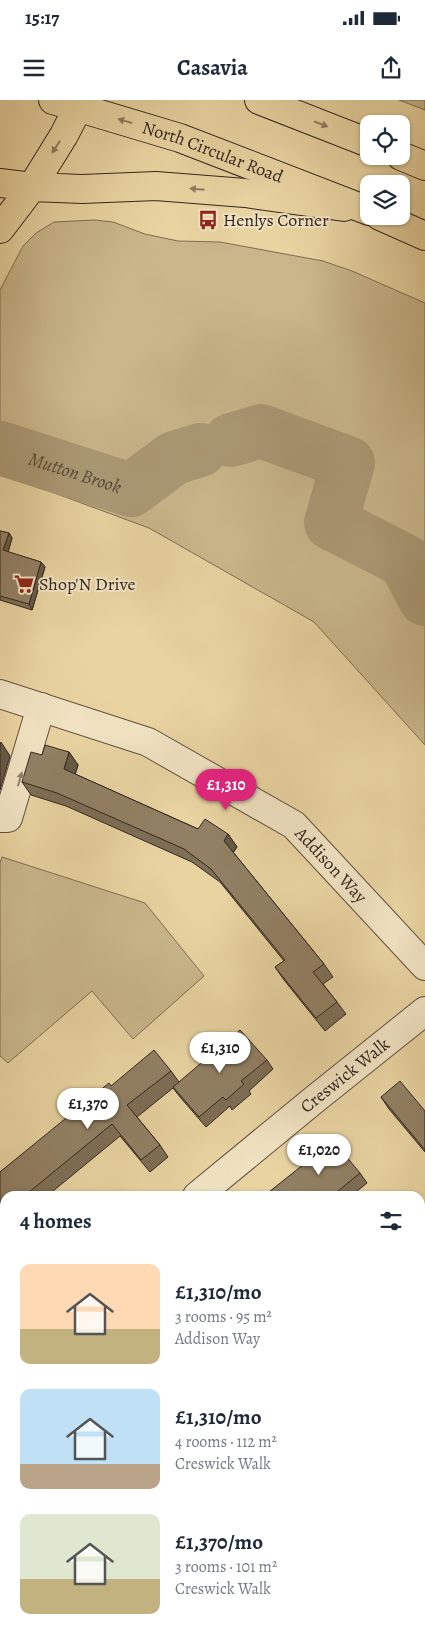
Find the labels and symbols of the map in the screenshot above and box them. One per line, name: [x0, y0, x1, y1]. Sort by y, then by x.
street label: North Circular Road: [139, 115, 287, 189]
one-way arrow: [117, 116, 132, 124]
one-way arrow: [314, 120, 329, 128]
one-way arrow: [51, 141, 60, 154]
one-way arrow: [188, 185, 204, 193]
place label: Henlys Corner: [223, 208, 329, 232]
bus stop icon: Henlys Corner: [197, 209, 219, 231]
water label: Mutton Brook: [25, 446, 125, 500]
place label: Shop'N Drive: [39, 572, 135, 596]
supermarket icon: Shop'N Drive: [13, 573, 35, 595]
pin: £1,310: [185, 768, 267, 811]
one-way arrow: [16, 771, 24, 786]
street label: Addison Way: [289, 821, 373, 909]
pin: £1,310: [179, 1032, 261, 1074]
street label: Creswick Walk: [295, 1032, 395, 1118]
pin: £1,370: [47, 1088, 129, 1130]
pin: £1,020: [278, 1134, 360, 1176]

